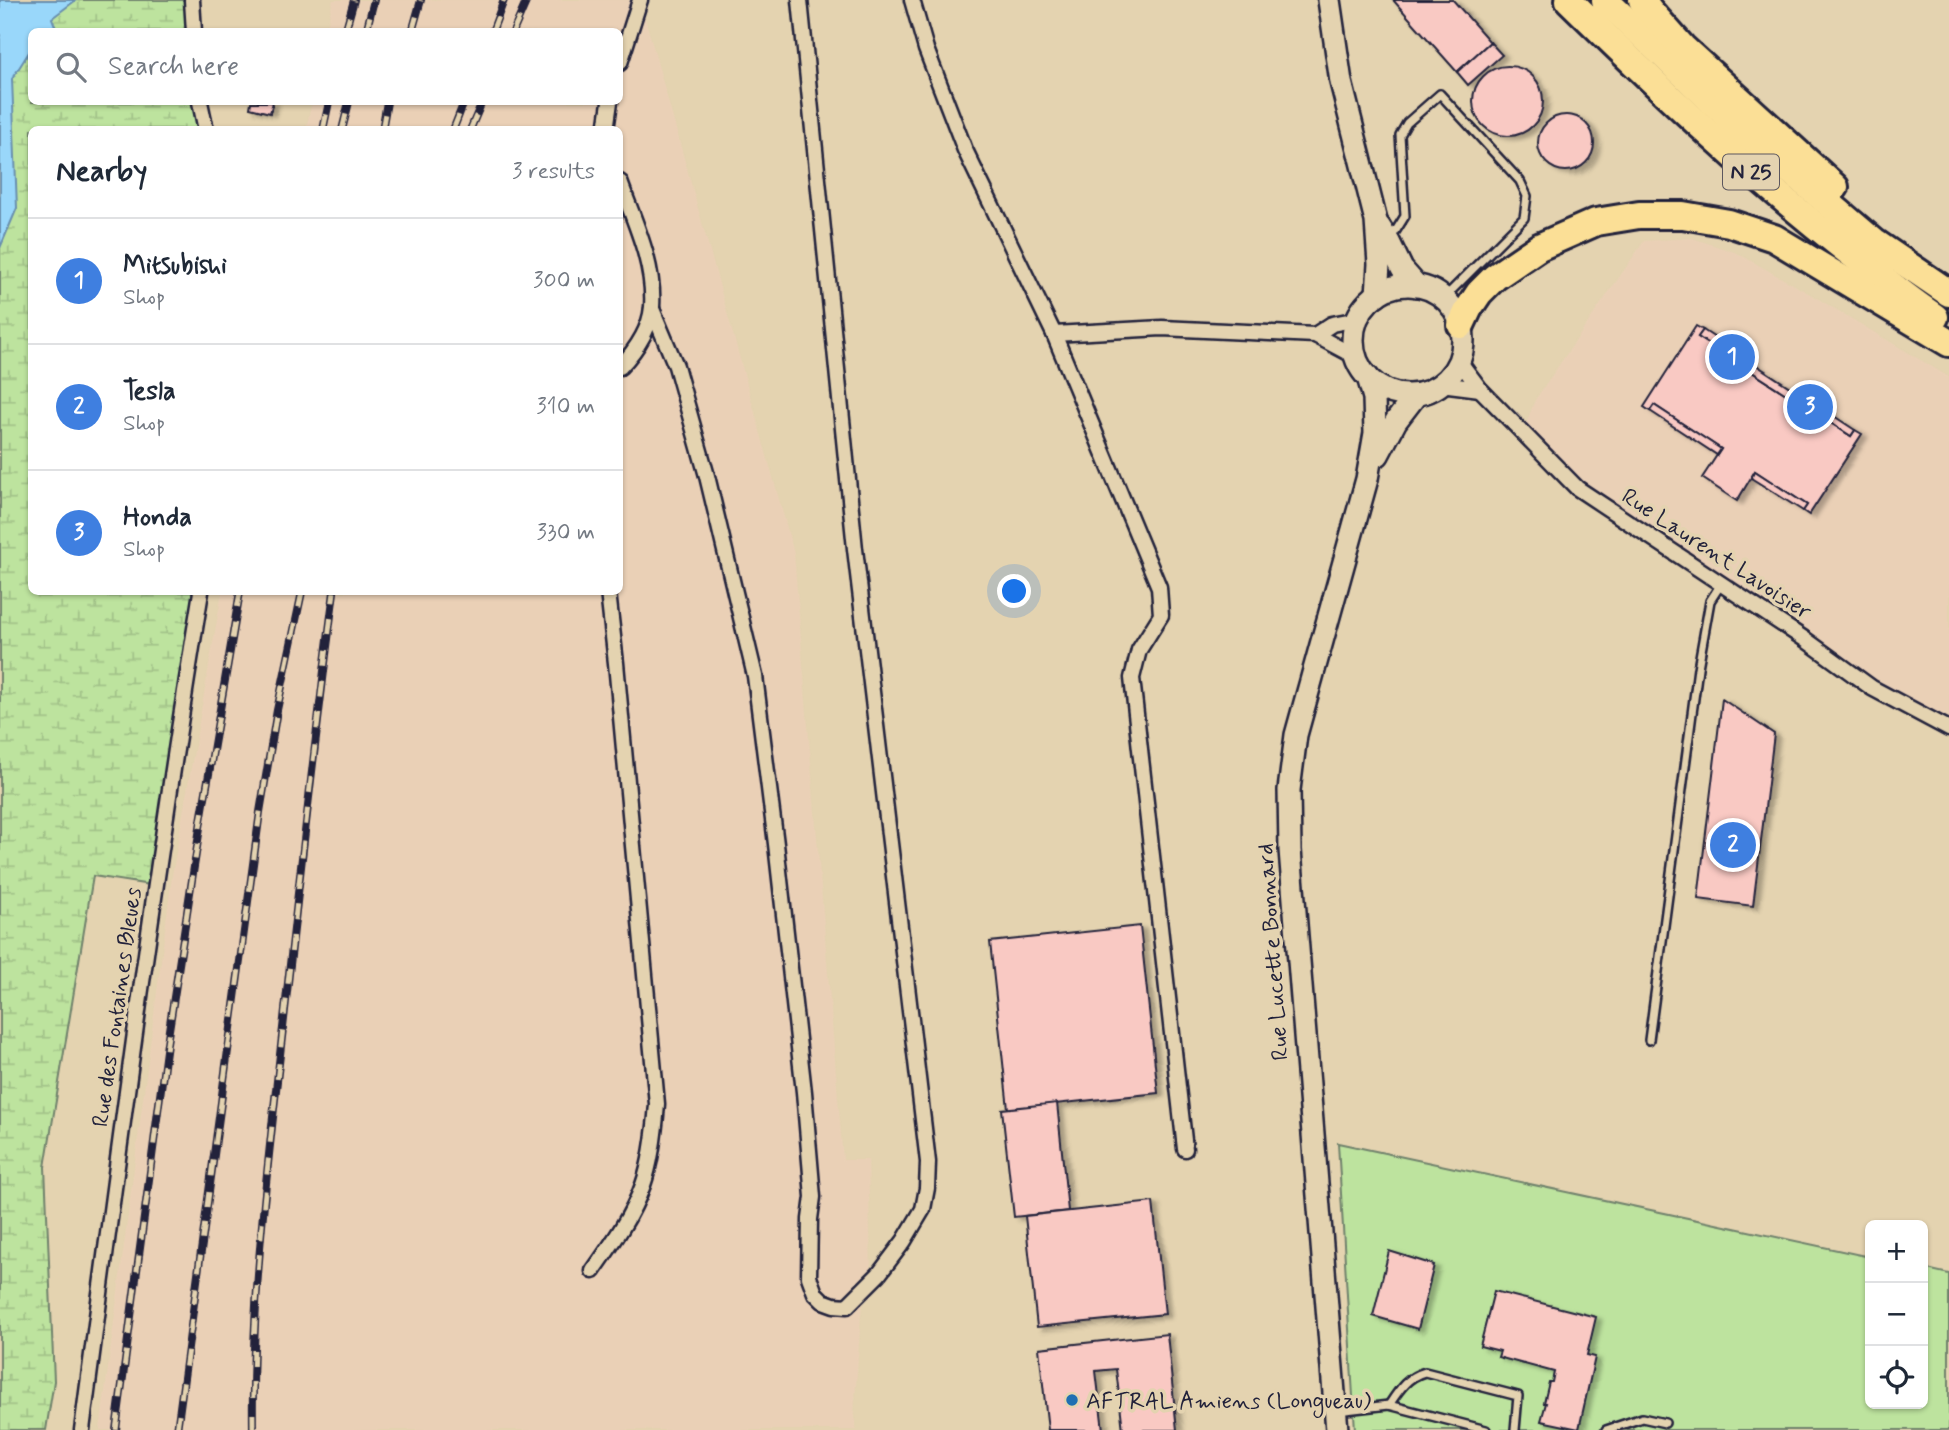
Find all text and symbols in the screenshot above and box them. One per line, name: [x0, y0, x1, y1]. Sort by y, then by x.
search box: [28, 28, 623, 105]
icon: search: [52, 48, 90, 86]
text: Search here: [108, 50, 239, 84]
text: Nearby: [56, 152, 147, 191]
road number: N 25: [1723, 154, 1779, 190]
text: 3 results: [512, 157, 595, 187]
text: Mitsubishi: [123, 249, 227, 283]
text: 1: [74, 266, 84, 296]
text: 300 m: [533, 266, 595, 296]
text: Shop: [123, 283, 165, 313]
pin: 1: [1709, 331, 1755, 383]
text: Tesla: [123, 375, 176, 409]
pin: 3: [1787, 381, 1833, 433]
text: 2: [73, 392, 85, 422]
text: 310 m: [536, 392, 595, 422]
text: Shop: [123, 409, 165, 439]
street label: Rue Laurent Lavoisier: [1615, 482, 1817, 628]
text: Honda: [123, 501, 192, 535]
text: 3: [74, 518, 84, 548]
text: 330 m: [537, 518, 595, 548]
text: Shop: [123, 535, 165, 565]
your location: [997, 574, 1031, 608]
pin: 2: [1710, 819, 1756, 871]
street label: Rue Lucette Bonnard: [1251, 842, 1297, 1061]
street label: Rue des Fontaines Bleues: [86, 886, 150, 1129]
map controls: [1865, 1220, 1928, 1409]
button: +: [1865, 1220, 1928, 1283]
button: −: [1865, 1283, 1928, 1346]
button: locate: [1865, 1346, 1928, 1409]
place label: AFTRAL Amiens (Longueau): [1086, 1387, 1371, 1419]
marker: AFTRAL Amiens (Longueau): [1064, 1392, 1080, 1408]

